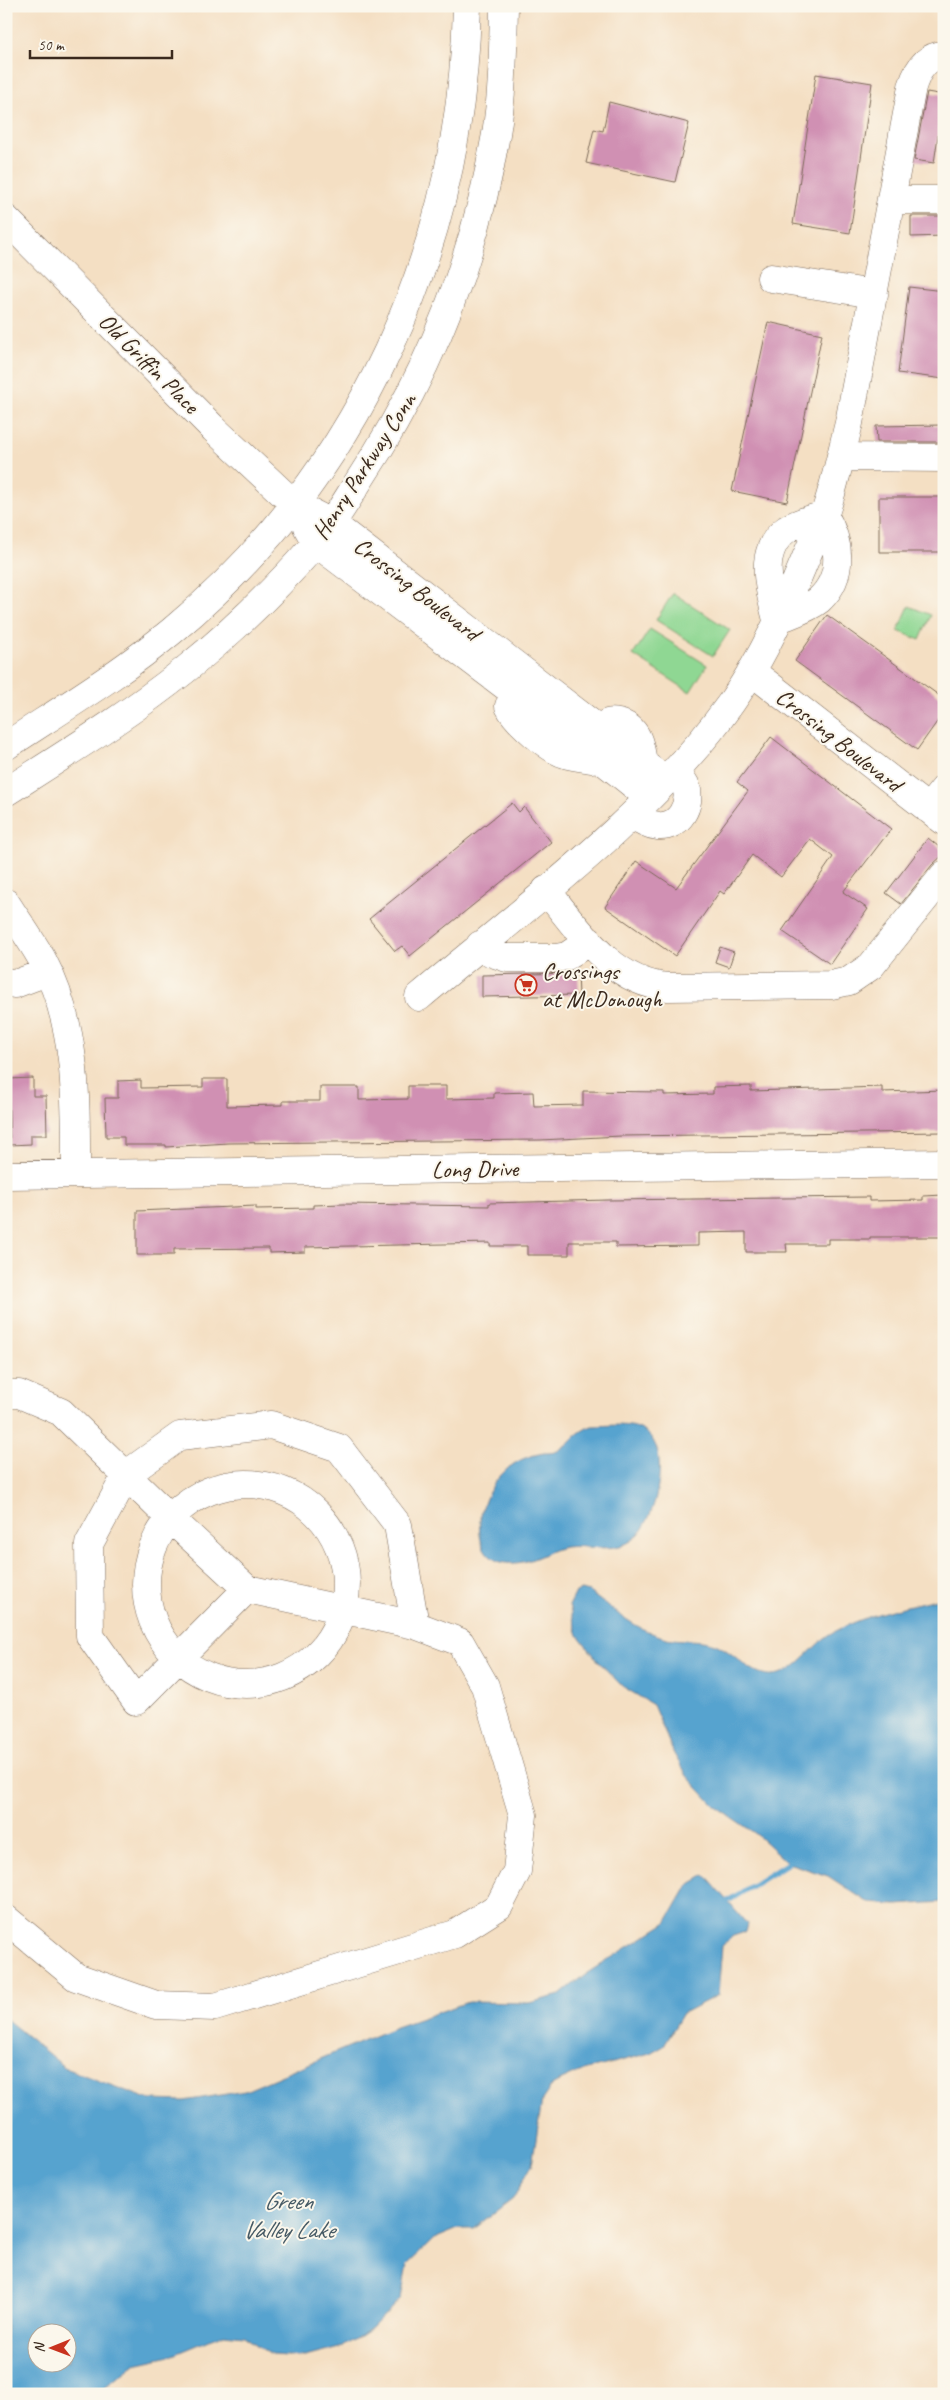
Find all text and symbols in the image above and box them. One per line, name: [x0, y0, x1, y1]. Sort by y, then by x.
scale bar: [30, 28, 172, 60]
text: 50 m: [38, 36, 65, 55]
street label: Old Griffin Place: [92, 306, 207, 421]
street label: Henry Parkway Conn: [305, 386, 423, 545]
street label: Crossing Boulevard: [348, 530, 489, 650]
street label: Crossing Boulevard: [770, 681, 911, 801]
place label: Crossings at McDonough: [542, 956, 663, 1014]
supermarket icon: Crossings at McDonough: [514, 973, 538, 997]
street label: Long Drive: [431, 1153, 521, 1185]
water label: Green Valley Lake: [242, 2185, 338, 2246]
north arrow: [28, 2322, 78, 2372]
text: N: [31, 2341, 48, 2353]

